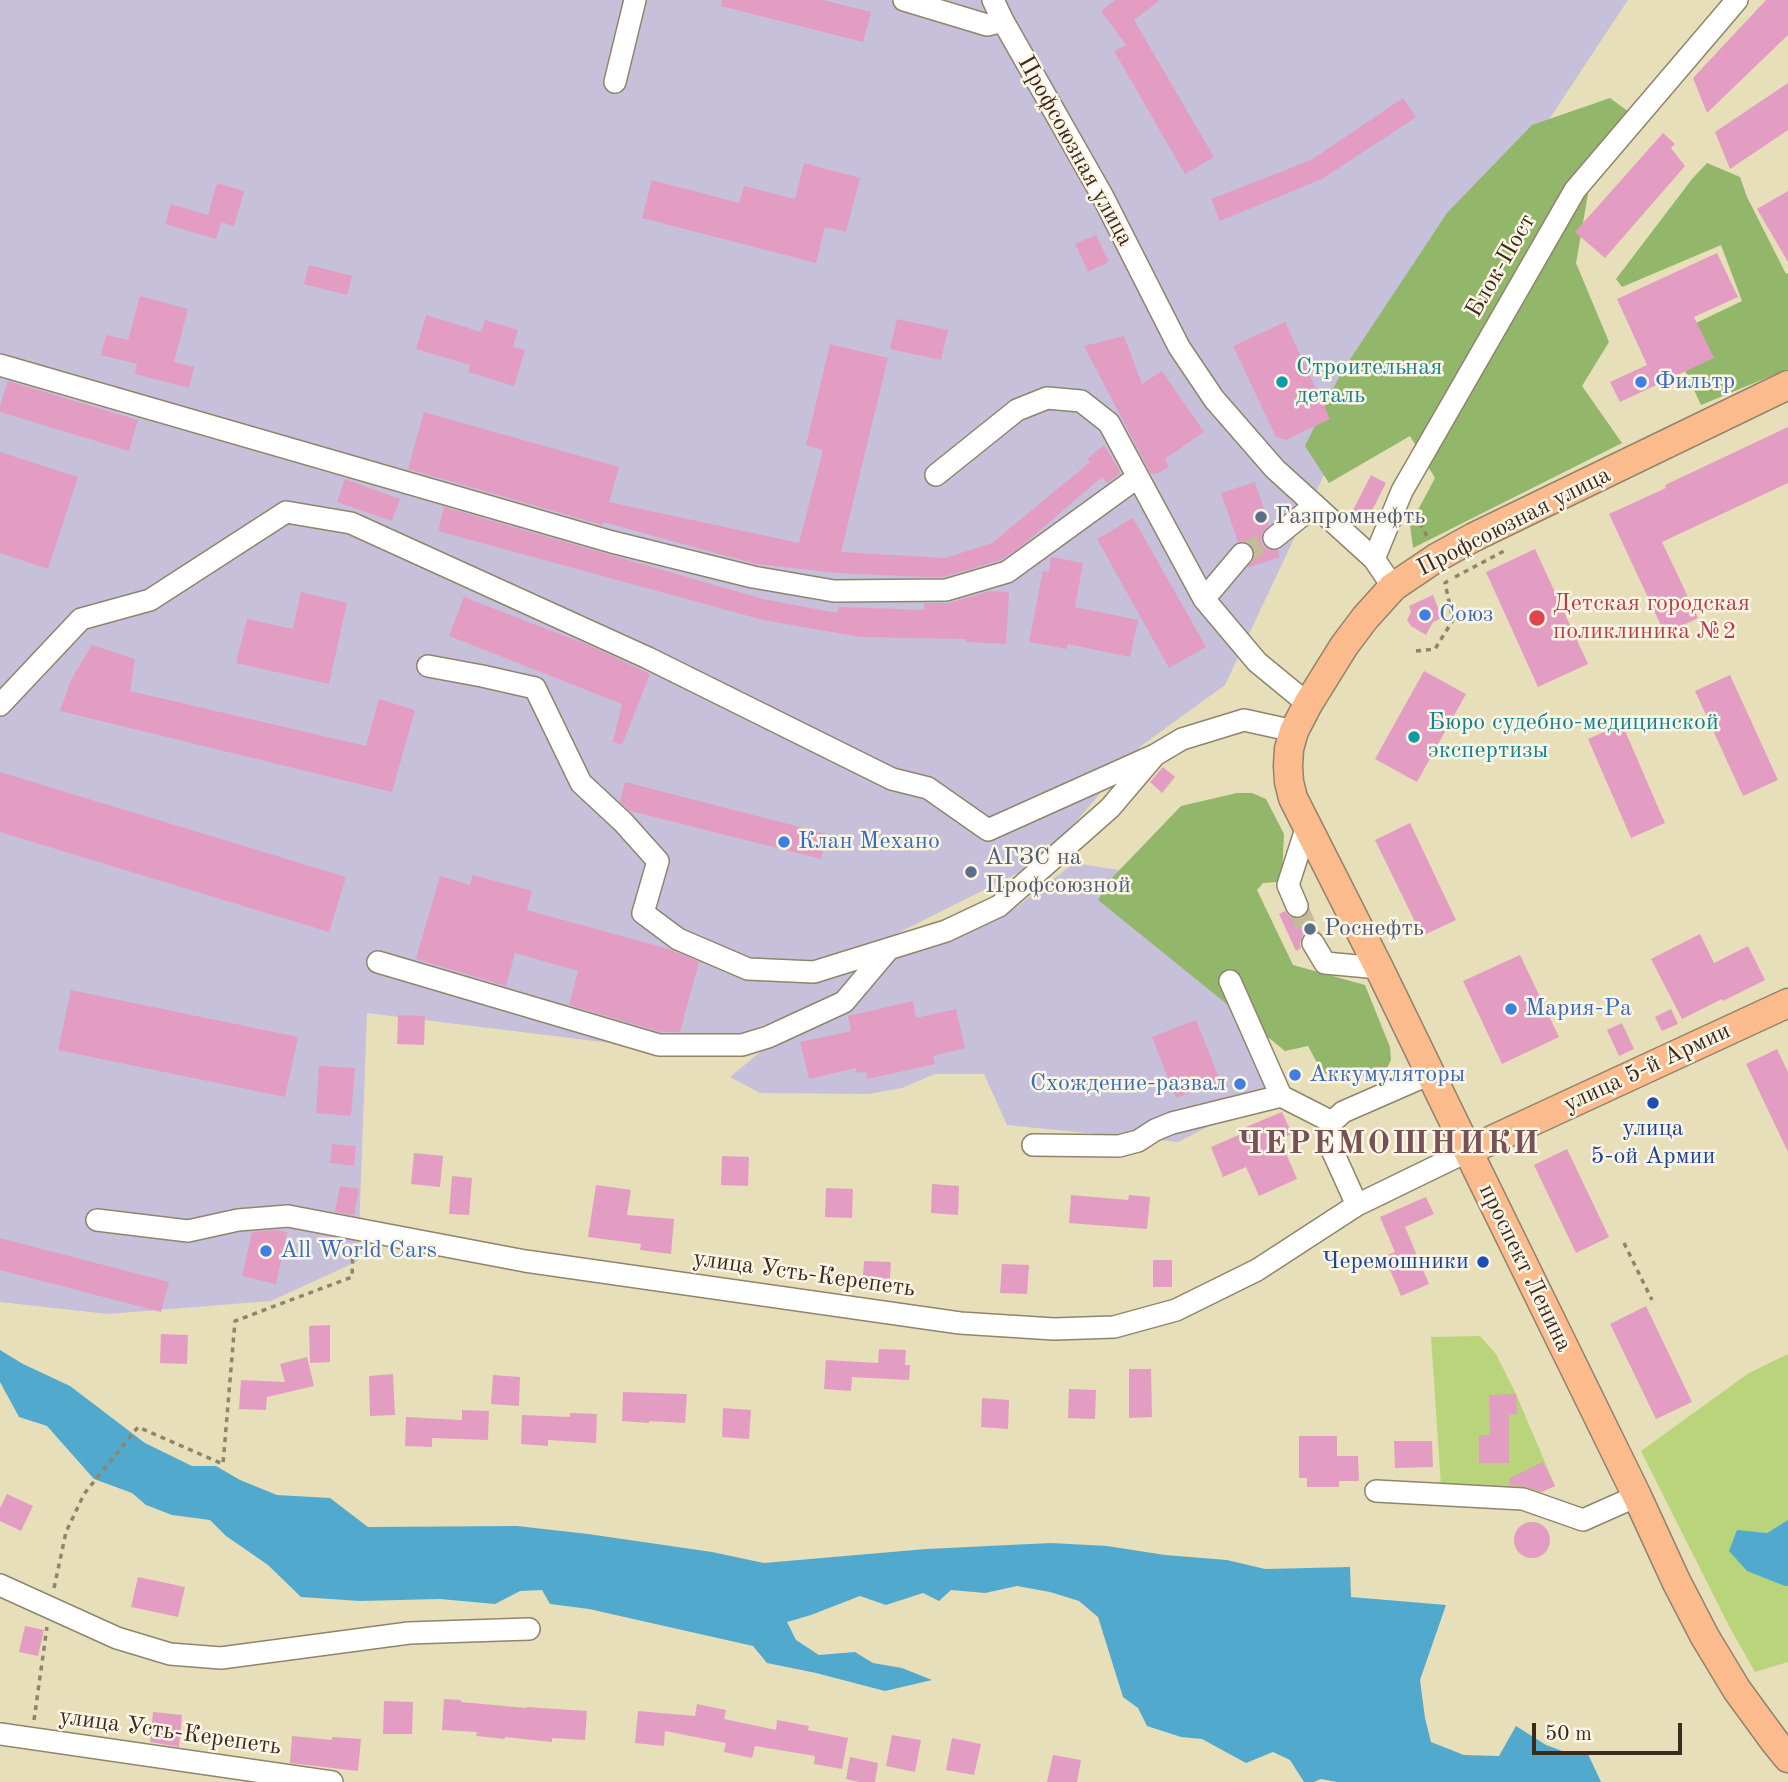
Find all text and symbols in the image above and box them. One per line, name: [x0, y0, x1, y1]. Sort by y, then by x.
street label: Профсоюзная улица: [1011, 51, 1139, 251]
street label: Блок-Пост: [1460, 209, 1542, 323]
place label: Строительная деталь: [1296, 354, 1443, 410]
place label: Фильтр: [1655, 368, 1735, 396]
marker: Строительная деталь: [1274, 374, 1290, 390]
marker: Фильтр: [1633, 374, 1649, 390]
street label: Профсоюзная улица: [1412, 461, 1616, 583]
place label: Газпромнефть: [1275, 503, 1425, 531]
marker: Газпромнефть: [1253, 509, 1269, 525]
place label: Детская городская поликлиника №2: [1553, 590, 1750, 646]
place label: Союз: [1439, 601, 1493, 629]
marker: Союз: [1417, 607, 1433, 623]
marker: Детская городская поликлиника №2: [1527, 608, 1547, 628]
place label: Бюро судебно-медицинской экспертизы: [1428, 709, 1719, 765]
marker: Бюро судебно-медицинской экспертизы: [1406, 729, 1422, 745]
place label: Клан Механо: [798, 828, 940, 856]
marker: Клан Механо: [776, 834, 792, 850]
place label: АГЗС на Профсоюзной: [985, 844, 1131, 900]
marker: АГЗС на Профсоюзной: [963, 864, 979, 880]
place label: Роснефть: [1324, 915, 1424, 943]
marker: Роснефть: [1302, 921, 1318, 937]
place label: Мария-Ра: [1525, 995, 1632, 1023]
marker: Мария-Ра: [1503, 1001, 1519, 1017]
street label: улица 5-й Армии: [1559, 1017, 1735, 1119]
place label: Аккумуляторы: [1309, 1061, 1465, 1089]
marker: Аккумуляторы: [1287, 1067, 1303, 1083]
place label: Схождение-развал: [1030, 1070, 1226, 1098]
marker: Схождение-развал: [1232, 1076, 1248, 1092]
marker: улица 5-ой Армии: [1645, 1095, 1661, 1111]
place label: улица 5-ой Армии: [1591, 1115, 1715, 1171]
district label: ЧЕРЕМОШНИКИ: [1238, 1126, 1540, 1164]
street label: проспект Ленина: [1472, 1179, 1578, 1357]
place label: All World Cars: [280, 1237, 437, 1265]
marker: All World Cars: [258, 1243, 274, 1259]
street label: улица Усть-Керепеть: [691, 1244, 917, 1304]
place label: Черемошники: [1322, 1248, 1469, 1276]
marker: Черемошники: [1475, 1254, 1491, 1270]
street label: улица Усть-Керепеть: [57, 1702, 283, 1762]
scale bar: [1536, 1708, 1686, 1752]
text: 50 m: [1545, 1724, 1592, 1745]

